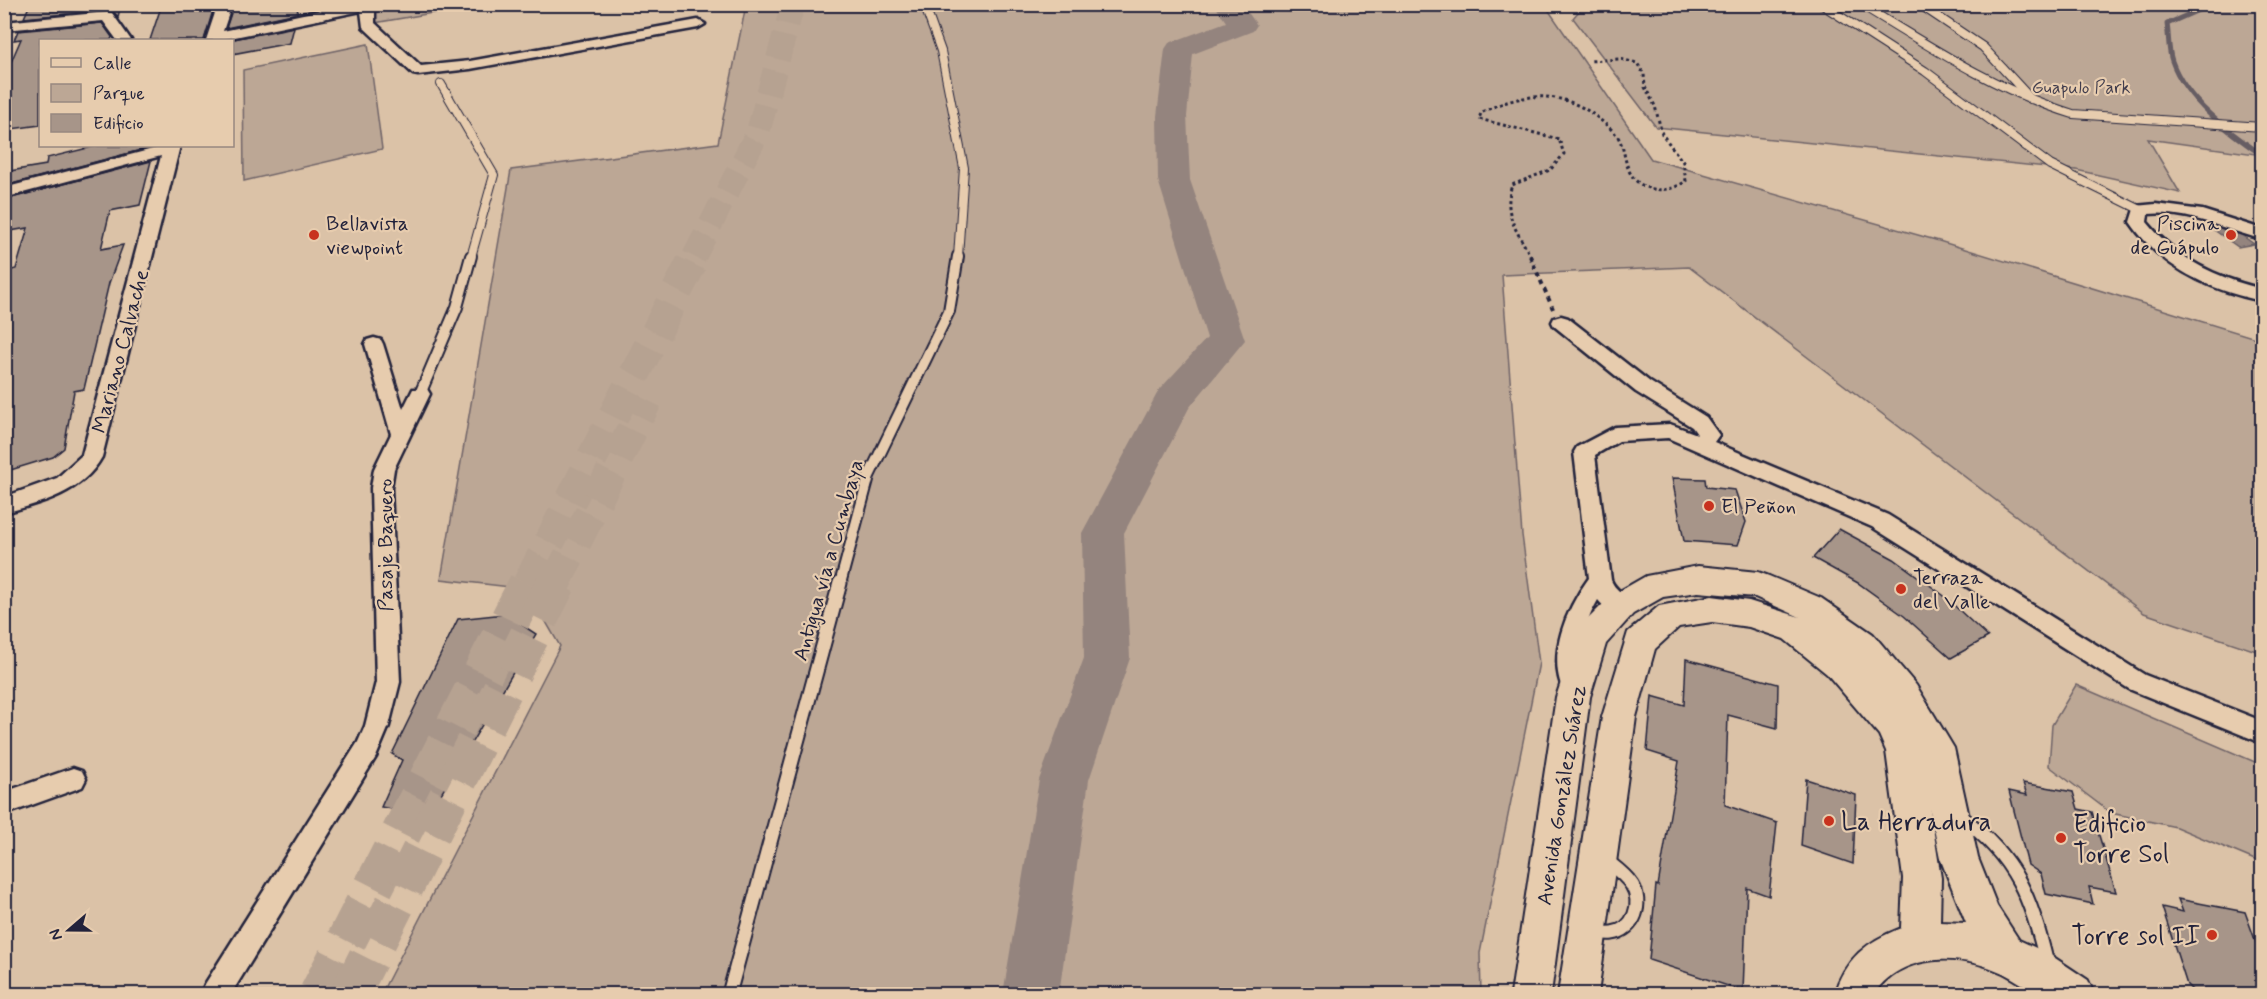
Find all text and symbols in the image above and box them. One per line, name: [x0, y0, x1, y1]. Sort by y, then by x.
legend: [39, 39, 234, 147]
text: Calle: [93, 52, 132, 76]
park label: Guapulo Park: [2032, 76, 2130, 100]
text: Parque: [93, 82, 145, 106]
text: Edificio: [93, 112, 144, 136]
place label: Bellavista viewpoint: [326, 210, 409, 262]
place label: Piscina de Guápulo: [2131, 210, 2219, 262]
marker: Bellavista viewpoint: [307, 228, 321, 242]
marker: Piscina de Guápulo: [2224, 228, 2238, 242]
street label: Mariano Calvache: [86, 266, 156, 436]
street label: Antigua vía a Cumbaya: [787, 456, 871, 664]
street label: Pasaje Baquero: [372, 478, 400, 612]
place label: El Peñon: [1721, 493, 1796, 521]
marker: El Peñon: [1702, 499, 1716, 513]
place label: Terraza del Valle: [1913, 564, 1990, 616]
marker: Terraza del Valle: [1894, 582, 1908, 596]
street label: Avenida González Suárez: [1531, 683, 1593, 907]
place label: La Herradura: [1841, 806, 1991, 840]
place label: Edificio Torre Sol: [2073, 808, 2169, 872]
marker: La Herradura: [1822, 814, 1836, 828]
marker: Edificio Torre Sol: [2054, 831, 2068, 845]
north arrow: [39, 900, 99, 960]
place label: Torre sol II: [2071, 920, 2200, 954]
text: N: [45, 926, 68, 943]
marker: Torre sol II: [2205, 928, 2219, 942]

